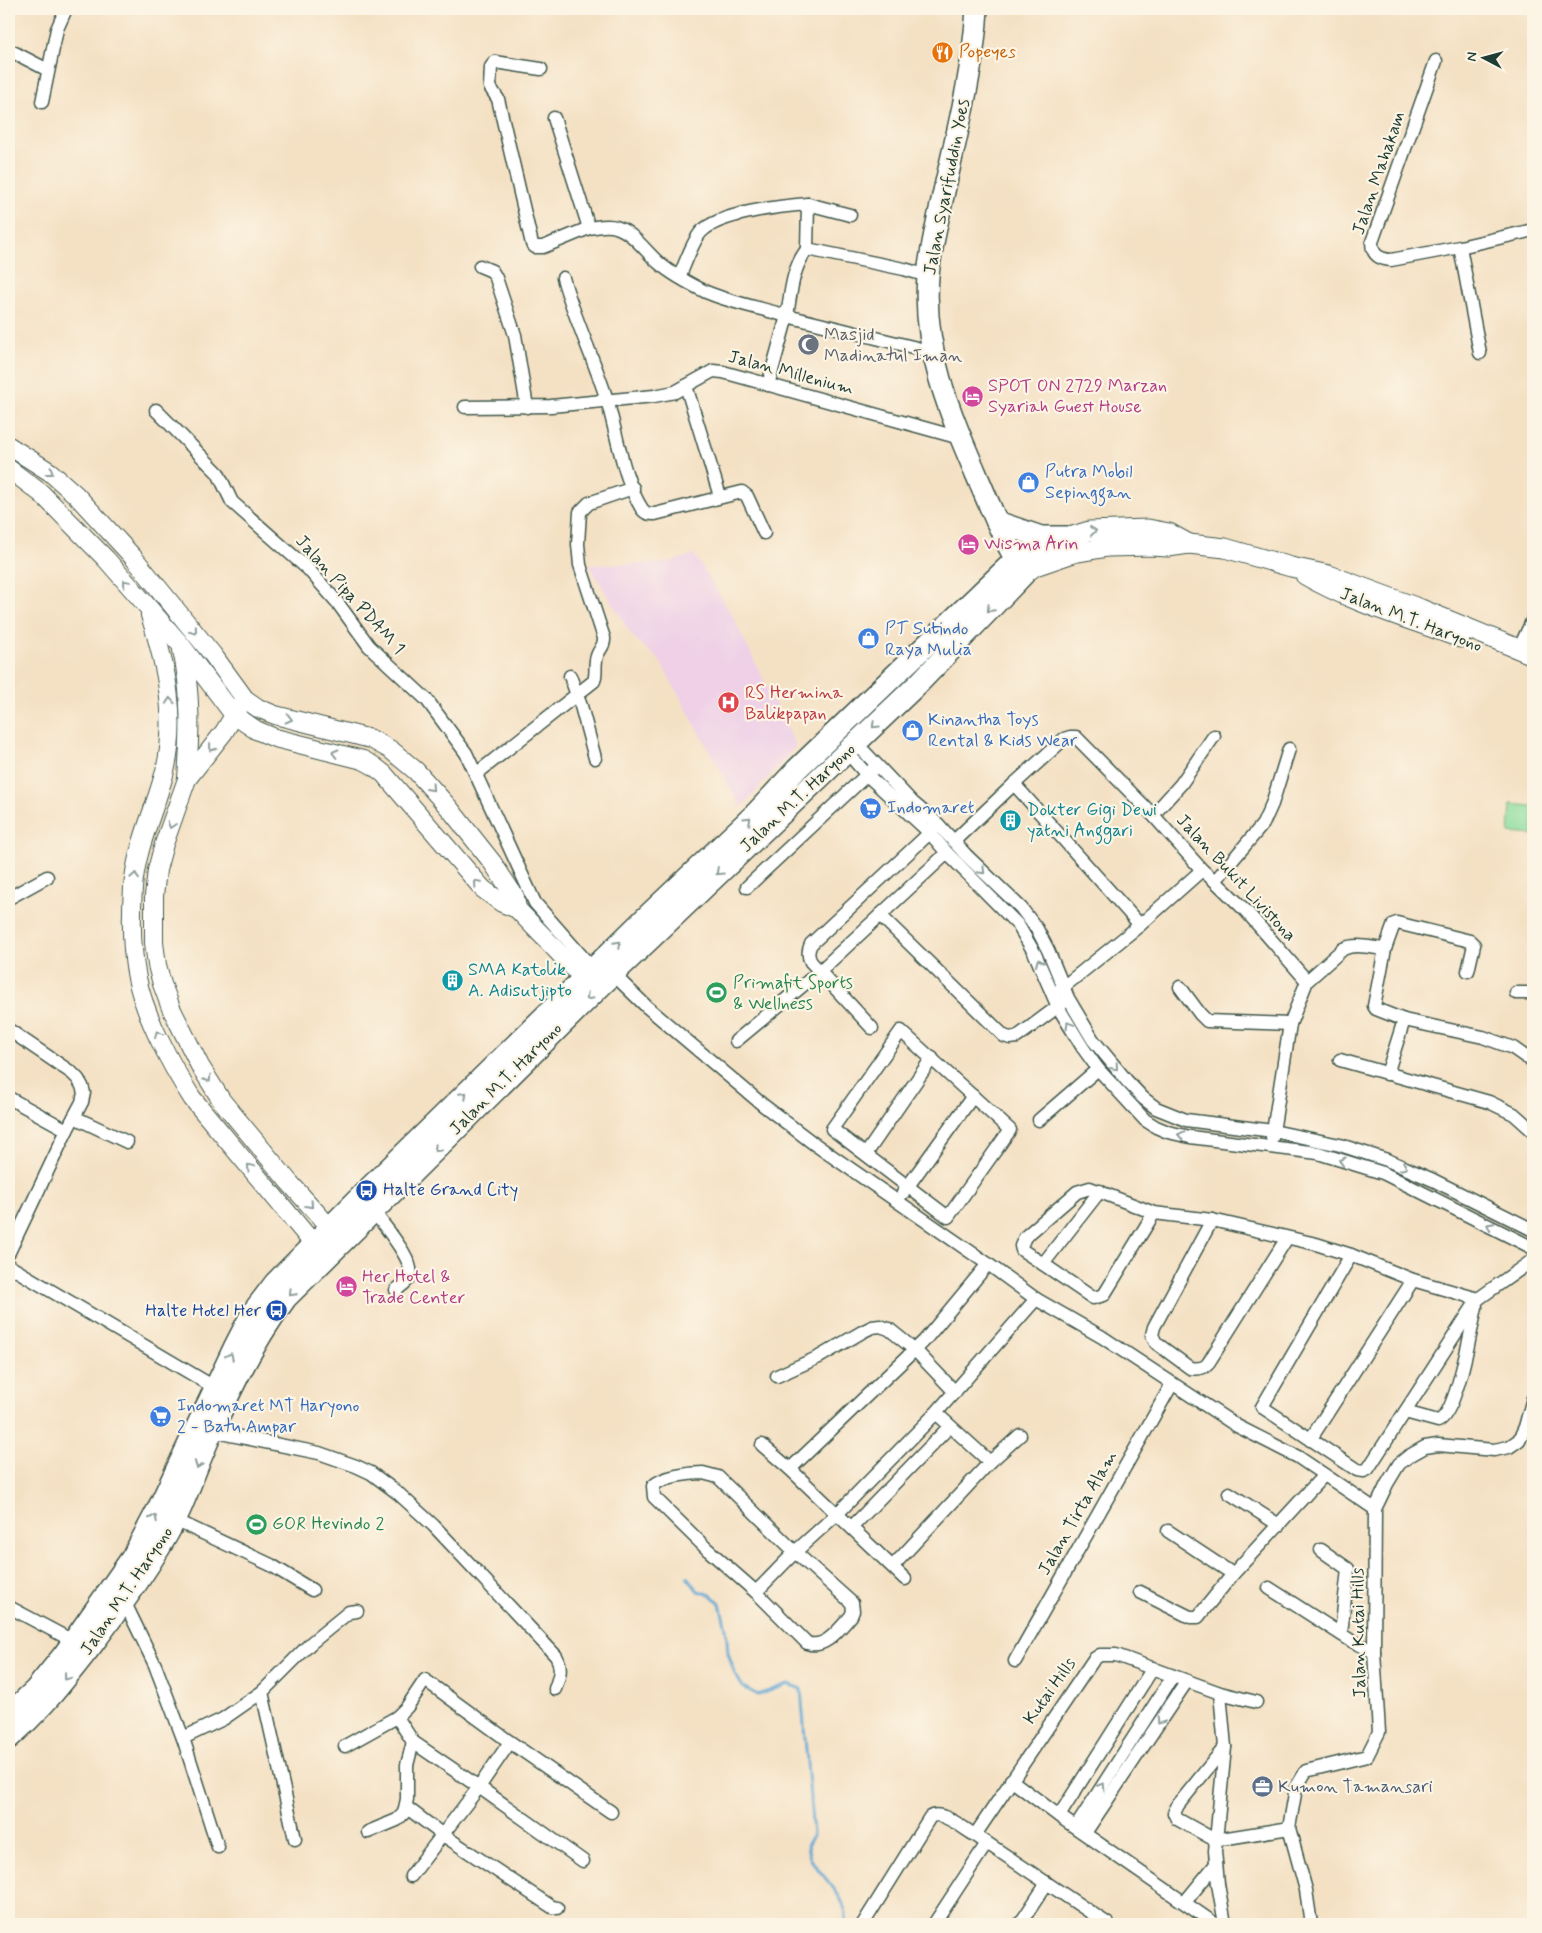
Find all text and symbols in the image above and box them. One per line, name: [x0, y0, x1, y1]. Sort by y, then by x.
north arrow: [1460, 32, 1510, 82]
restaurant icon: Popeyes: [931, 40, 955, 64]
place label: Popeyes: [959, 40, 1016, 64]
text: N: [1463, 51, 1482, 62]
street label: Jalan Syarifuddin Yoes: [918, 97, 976, 277]
street label: Jalan Mahakam: [1347, 108, 1411, 238]
place label: Masjid Madinatul Iman: [824, 323, 962, 368]
mosque icon: Masjid Madinatul Iman: [796, 333, 820, 357]
street label: Jalan Millenium: [726, 345, 856, 401]
place label: SPOT ON 2729 Marzan Syariah Guest House: [988, 374, 1167, 419]
hotel icon: SPOT ON 2729 Marzan Syariah Guest House: [960, 384, 984, 408]
place label: Putra Mobil Sepinggan: [1045, 460, 1133, 507]
one-way arrow: [44, 467, 53, 475]
shop icon: Putra Mobil Sepinggan: [1017, 470, 1041, 494]
one-way arrow: [1090, 526, 1098, 537]
street label: Jalan Pipa PDAM 1: [290, 530, 410, 660]
hotel icon: Wisma Arin: [956, 532, 980, 556]
place label: Wisma Arin: [984, 532, 1079, 556]
one-way arrow: [122, 579, 131, 588]
street label: Jalan M.T. Haryono: [1336, 582, 1486, 658]
one-way arrow: [987, 604, 996, 613]
place label: PT Sutindo Raya Mulia: [885, 617, 972, 662]
one-way arrow: [189, 625, 197, 634]
shop icon: PT Sutindo Raya Mulia: [857, 627, 881, 651]
place label: RS Hermina Balikpapan: [745, 681, 843, 726]
hospital icon: RS Hermina Balikpapan: [717, 691, 741, 715]
one-way arrow: [165, 696, 176, 704]
place label: Kinantha Toys Rental & Kids Wear: [928, 708, 1078, 753]
one-way arrow: [284, 713, 292, 723]
shop icon: Kinantha Toys Rental & Kids Wear: [900, 718, 924, 742]
one-way arrow: [872, 719, 881, 728]
street label: Jalan M.T. Haryono: [735, 738, 861, 858]
one-way arrow: [209, 742, 217, 751]
one-way arrow: [331, 748, 340, 759]
one-way arrow: [425, 782, 434, 791]
supermarket icon: Indomaret: [859, 796, 883, 820]
place label: Indomaret: [887, 796, 975, 820]
place label: Dokter Gigi Dewi yatni Anggari: [1027, 798, 1157, 845]
building icon: Dokter Gigi Dewi yatni Anggari: [999, 808, 1023, 832]
street label: Jalan Bukit Livistona: [1171, 809, 1301, 947]
one-way arrow: [743, 817, 752, 826]
one-way arrow: [167, 820, 177, 829]
one-way arrow: [976, 865, 985, 874]
one-way arrow: [715, 866, 724, 875]
one-way arrow: [130, 872, 140, 880]
one-way arrow: [474, 879, 483, 888]
one-way arrow: [612, 941, 621, 950]
place label: SMA Katolik A. Adisutjipto: [468, 958, 572, 1003]
one-way arrow: [1034, 958, 1045, 967]
building icon: SMA Katolik A. Adisutjipto: [440, 968, 464, 992]
place label: Primafit Sports & Wellness: [733, 971, 853, 1016]
sports icon: Primafit Sports & Wellness: [705, 981, 729, 1005]
one-way arrow: [586, 991, 595, 1000]
street label: Jalan M.T. Haryono: [444, 1017, 568, 1141]
one-way arrow: [1065, 1021, 1075, 1030]
one-way arrow: [154, 1030, 164, 1039]
one-way arrow: [1109, 1061, 1118, 1070]
one-way arrow: [202, 1073, 211, 1082]
one-way arrow: [459, 1092, 468, 1101]
one-way arrow: [1177, 1130, 1186, 1141]
one-way arrow: [433, 1143, 442, 1152]
one-way arrow: [1338, 1156, 1346, 1166]
one-way arrow: [1399, 1161, 1408, 1172]
one-way arrow: [246, 1164, 255, 1173]
bus stop icon: Halte Grand City: [355, 1178, 379, 1202]
place label: Halte Grand City: [383, 1178, 518, 1202]
one-way arrow: [304, 1199, 313, 1208]
one-way arrow: [1486, 1222, 1495, 1232]
place label: Her Hotel & Trade Center: [362, 1265, 466, 1310]
hotel icon: Her Hotel & Trade Center: [334, 1275, 358, 1299]
one-way arrow: [289, 1287, 298, 1296]
place label: Halte Hotel Her: [145, 1299, 262, 1323]
bus stop icon: Halte Hotel Her: [265, 1299, 289, 1323]
one-way arrow: [224, 1352, 234, 1361]
place label: Indomaret MT Haryono 2 - Batu Ampar: [177, 1394, 359, 1439]
supermarket icon: Indomaret MT Haryono 2 - Batu Ampar: [149, 1404, 173, 1428]
street label: Jalan Tirta Alam: [1033, 1446, 1123, 1580]
one-way arrow: [194, 1461, 204, 1469]
sports icon: GOR Hevindo 2: [244, 1512, 268, 1536]
place label: GOR Hevindo 2: [272, 1512, 384, 1536]
one-way arrow: [148, 1515, 158, 1524]
street label: Jalan M.T. Haryono: [75, 1522, 179, 1660]
street label: Jalan Kutai Hills: [1346, 1567, 1372, 1699]
street label: Kutai Hills: [1018, 1653, 1082, 1729]
one-way arrow: [64, 1671, 73, 1681]
one-way arrow: [1156, 1716, 1166, 1725]
office icon: Kumon Tamansari: [1250, 1775, 1274, 1799]
place label: Kumon Tamansari: [1278, 1775, 1433, 1799]
one-way arrow: [1096, 1782, 1105, 1791]

